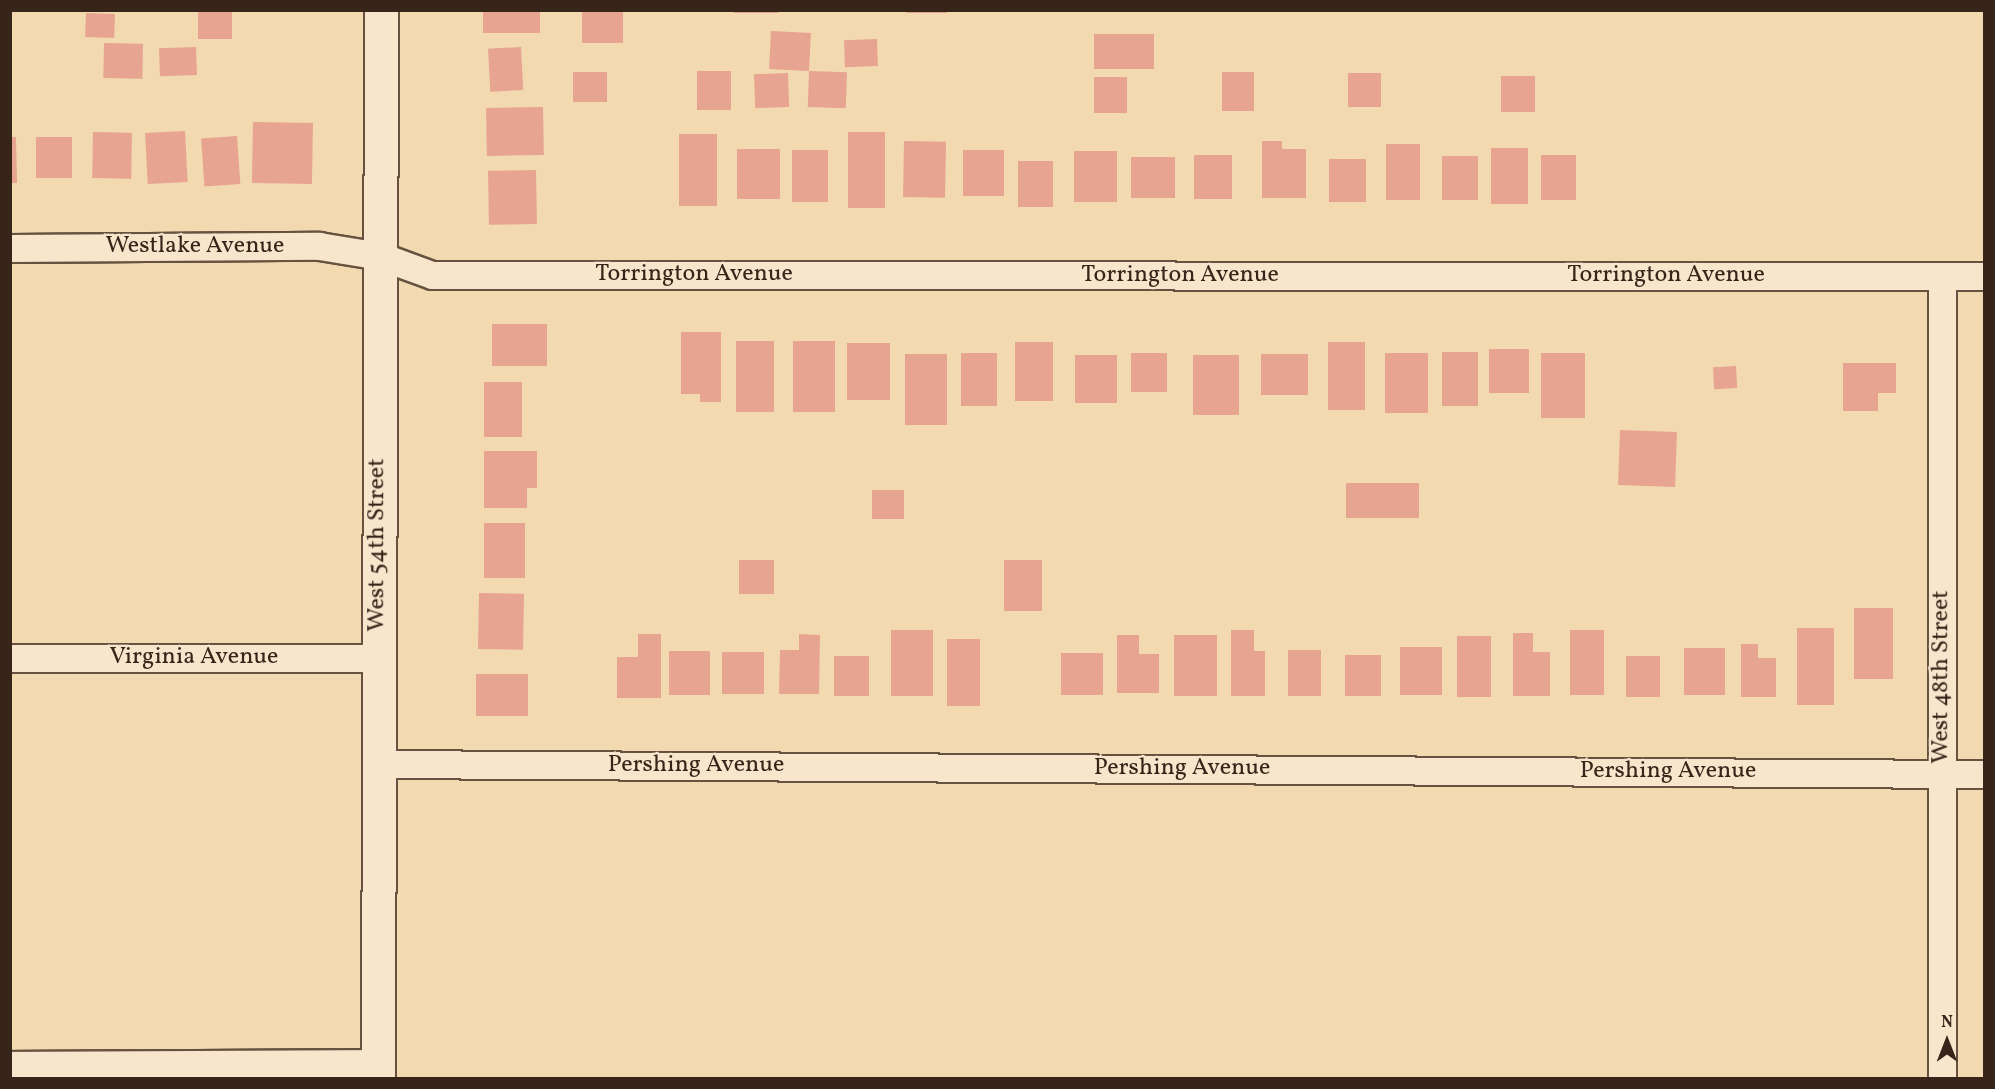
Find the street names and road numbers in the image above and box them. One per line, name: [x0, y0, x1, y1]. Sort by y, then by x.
street label: Westlake Avenue: [106, 233, 284, 261]
street label: Torrington Avenue: [595, 261, 793, 289]
street label: Torrington Avenue: [1081, 262, 1279, 290]
street label: Torrington Avenue: [1567, 262, 1765, 290]
street label: West 54th Street: [364, 458, 392, 632]
street label: West 48th Street: [1928, 590, 1956, 764]
street label: Virginia Avenue: [110, 644, 278, 672]
street label: Pershing Avenue: [608, 752, 784, 780]
street label: Pershing Avenue: [1094, 755, 1270, 783]
street label: Pershing Avenue: [1580, 758, 1756, 786]

